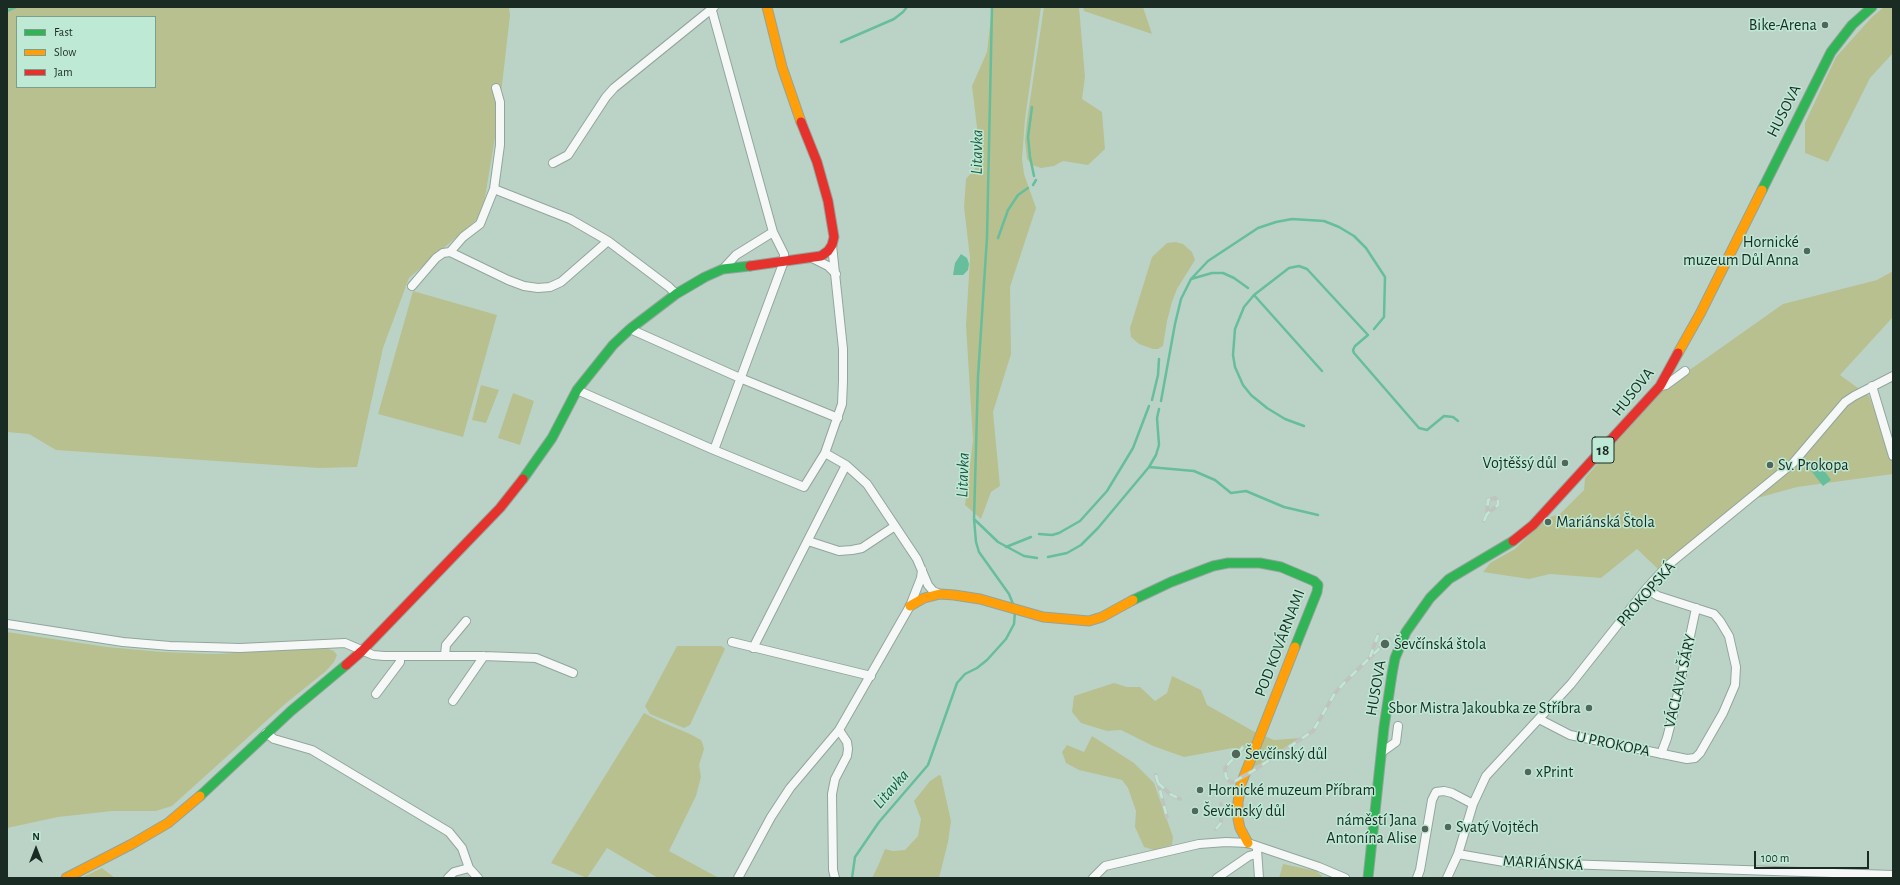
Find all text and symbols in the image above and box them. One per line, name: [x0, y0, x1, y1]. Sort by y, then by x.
place label: Bike-Arena: [1749, 15, 1817, 35]
legend: [16, 16, 156, 88]
marker: Bike-Arena: [1820, 20, 1830, 30]
text: Fast: [54, 26, 73, 38]
text: Slow: [54, 46, 76, 58]
text: Jam: [54, 66, 73, 78]
street label: HUSOVA: [1763, 82, 1805, 140]
water label: Litavka: [966, 129, 988, 175]
place label: Hornické muzeum Důl Anna: [1683, 232, 1799, 270]
marker: Hornické muzeum Důl Anna: [1802, 246, 1812, 256]
street label: HUSOVA: [1608, 364, 1658, 420]
road number: 18: [1592, 437, 1614, 463]
water label: Litavka: [952, 452, 974, 498]
place label: Vojtěšsý důl: [1483, 453, 1557, 473]
place label: Sv. Prokopa: [1778, 455, 1849, 475]
marker: Vojtěšsý důl: [1560, 458, 1570, 468]
marker: Sv. Prokopa: [1765, 460, 1775, 470]
place label: Mariánská Štola: [1556, 512, 1655, 532]
marker: Mariánská Štola: [1543, 517, 1553, 527]
street label: PROKOPSKÁ: [1613, 558, 1679, 630]
street label: POD KOVÁRNAMI: [1251, 587, 1309, 699]
street label: VÁCLAVA ŠÁRY: [1660, 632, 1700, 730]
place label: Ševčínská štola: [1394, 634, 1486, 654]
marker: Ševčínská štola: [1379, 638, 1391, 650]
street label: HUSOVA: [1362, 659, 1390, 717]
place label: Sbor Mistra Jakoubka ze Stříbra: [1388, 698, 1581, 718]
marker: Sbor Mistra Jakoubka ze Stříbra: [1584, 703, 1594, 713]
street label: U PROKOPA: [1574, 727, 1652, 761]
place label: Ševčínský důl: [1245, 744, 1328, 764]
marker: Ševčínský důl: [1230, 748, 1242, 760]
place label: xPrint: [1536, 762, 1573, 782]
water label: Litavka: [868, 765, 914, 813]
marker: xPrint: [1523, 767, 1533, 777]
place label: Hornické muzeum Příbram: [1208, 780, 1375, 800]
marker: Hornické muzeum Příbram: [1195, 785, 1205, 795]
place label: Ševčinský důl: [1203, 801, 1286, 821]
marker: Ševčinský důl: [1190, 806, 1200, 816]
place label: náměstí Jana Antonína Alise: [1326, 810, 1417, 848]
place label: Svatý Vojtěch: [1456, 817, 1539, 837]
marker: Svatý Vojtěch: [1443, 822, 1453, 832]
marker: náměstí Jana Antonína Alise: [1420, 824, 1430, 834]
north arrow: [16, 829, 56, 869]
text: N: [32, 831, 40, 842]
scale bar: [1756, 843, 1871, 869]
street label: MARIÁNSKÁ: [1502, 851, 1584, 875]
text: 100 m: [1761, 852, 1789, 864]

